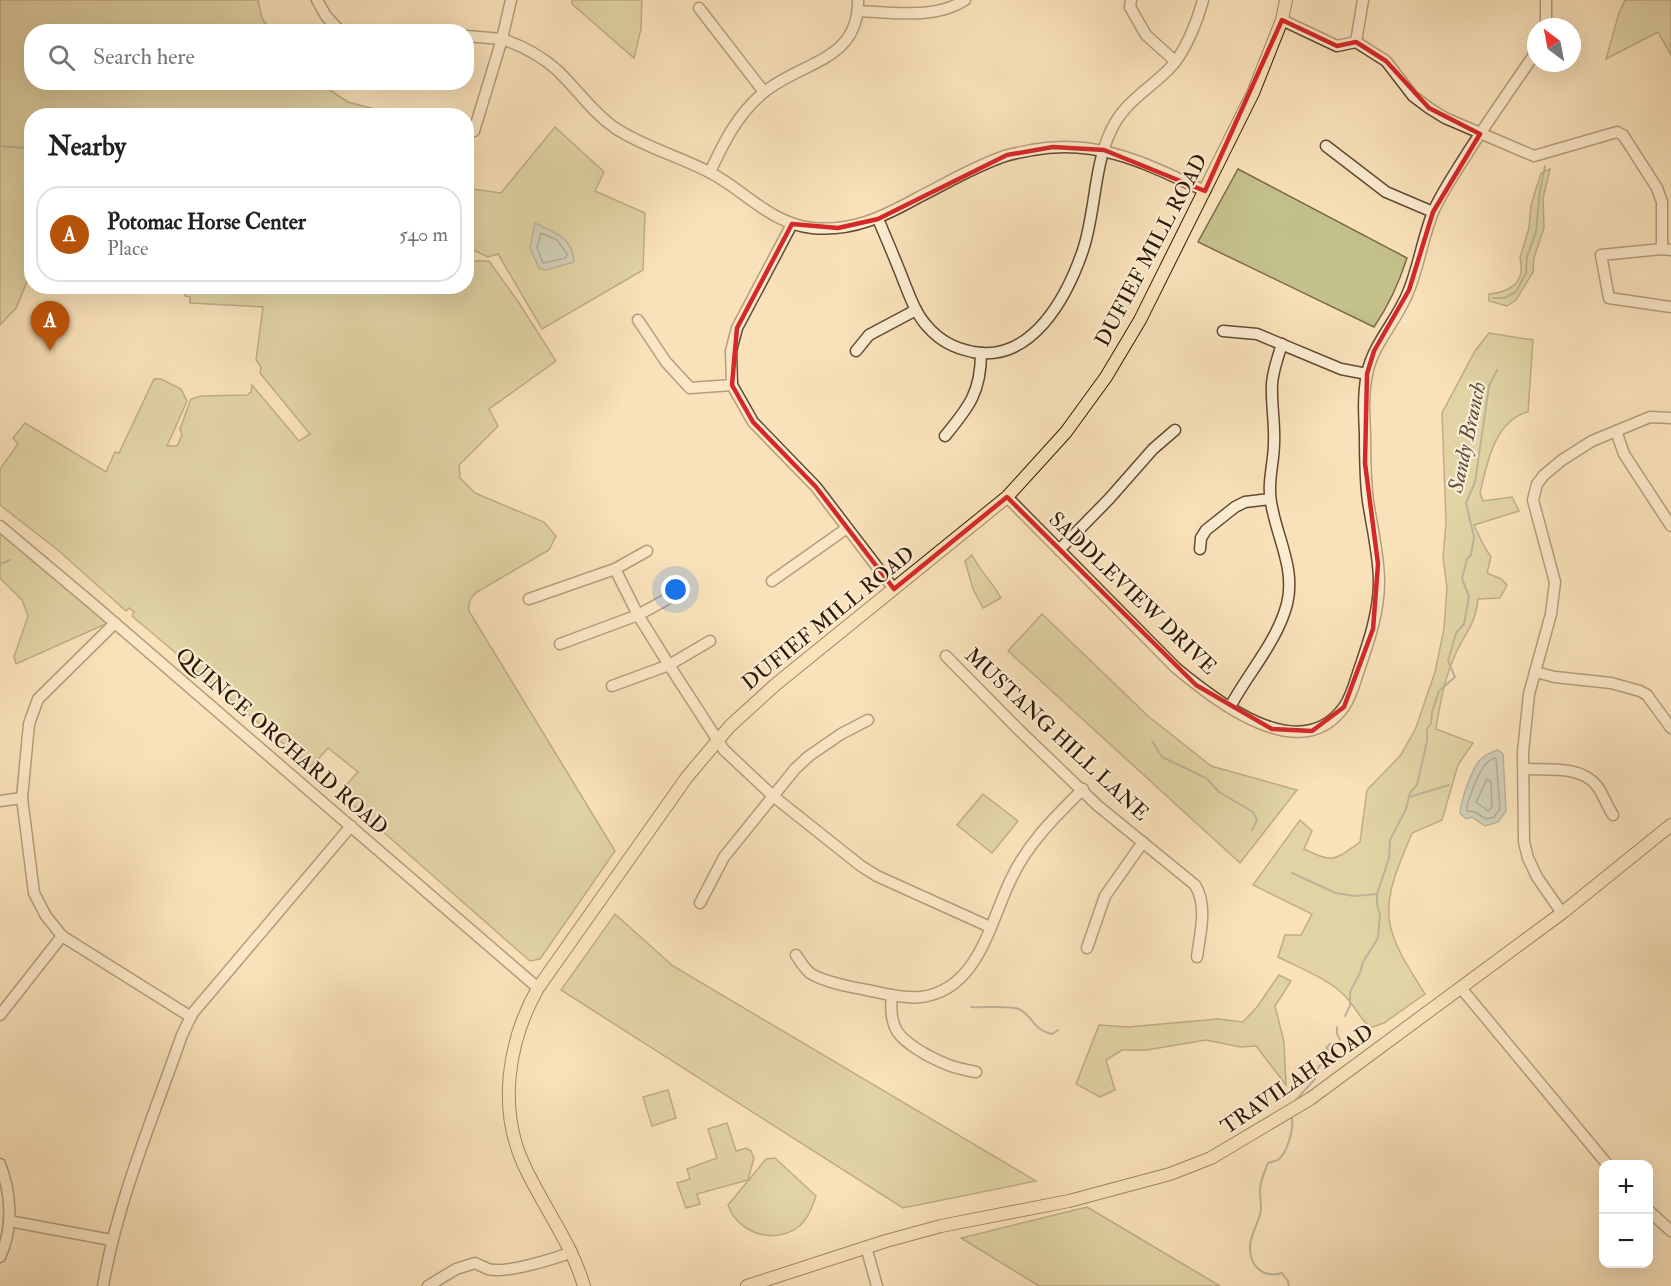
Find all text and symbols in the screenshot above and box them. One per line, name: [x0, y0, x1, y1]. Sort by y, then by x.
north arrow: [1527, 18, 1581, 72]
search box: [24, 24, 474, 90]
icon: search: [45, 41, 78, 74]
text: Search here: [93, 43, 195, 71]
text: Nearby: [48, 131, 126, 163]
street label: DUFIEF MILL ROAD: [1089, 149, 1214, 351]
text: Potomac Horse Center: [107, 208, 306, 236]
text: A: [63, 222, 76, 247]
text: 540 m: [399, 222, 448, 247]
text: Place: [107, 236, 148, 261]
pin: A: [31, 302, 70, 351]
water label: Sandy Branch: [1441, 379, 1492, 496]
street label: SADDLEVIEW DRIVE: [1043, 506, 1222, 681]
street label: DUFIEF MILL ROAD: [736, 540, 920, 696]
your location: [661, 575, 690, 604]
street label: QUINCE ORCHARD ROAD: [170, 642, 394, 841]
street label: MUSTANG HILL LANE: [959, 642, 1154, 827]
street label: TRAVILAH ROAD: [1216, 1018, 1379, 1141]
map controls: [1599, 1160, 1653, 1268]
button: +: [1599, 1160, 1653, 1214]
button: −: [1599, 1214, 1653, 1268]

